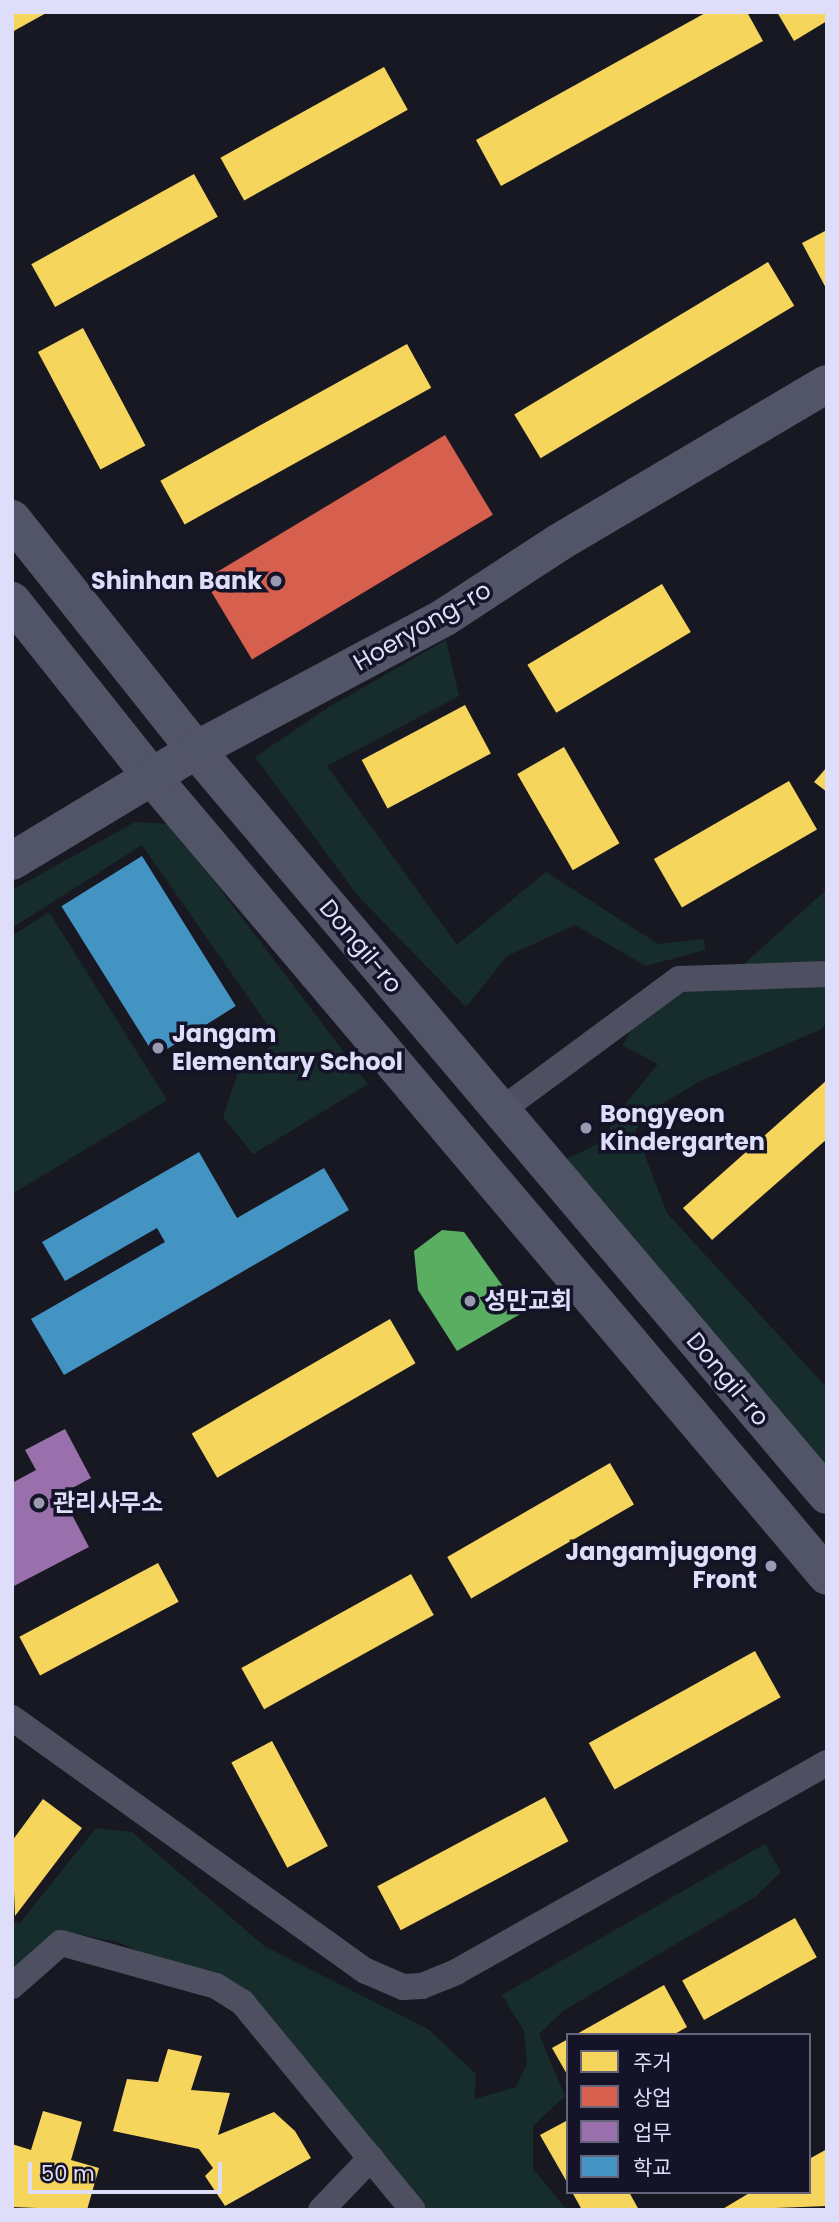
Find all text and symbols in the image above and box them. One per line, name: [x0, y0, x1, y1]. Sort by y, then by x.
place label: Shinhan Bank: [91, 567, 262, 595]
marker: Shinhan Bank: [268, 573, 284, 589]
street label: Hoeryong-ro: [348, 575, 496, 677]
street label: Dongil-ro: [314, 893, 408, 999]
place label: Jangam Elementary School: [172, 1020, 403, 1076]
marker: Jangam Elementary School: [150, 1040, 166, 1056]
place label: Bongyeon Kindergarten: [600, 1100, 765, 1156]
marker: Bongyeon Kindergarten: [578, 1120, 594, 1136]
place label: 성만교회: [484, 1287, 572, 1315]
marker: 성만교회: [462, 1293, 478, 1309]
street label: Dongil-ro: [681, 1326, 775, 1432]
place label: 관리사무소: [53, 1489, 163, 1517]
marker: 관리사무소: [31, 1495, 47, 1511]
place label: Jangamjugong Front: [565, 1538, 757, 1594]
marker: Jangamjugong Front: [763, 1558, 779, 1574]
legend: [566, 2033, 811, 2194]
text: 주거: [633, 2048, 672, 2077]
text: 상업: [633, 2083, 672, 2112]
text: 업무: [633, 2118, 672, 2147]
scale bar: [32, 2148, 226, 2192]
text: 학교: [633, 2153, 672, 2182]
text: 50 m: [41, 2159, 95, 2188]

